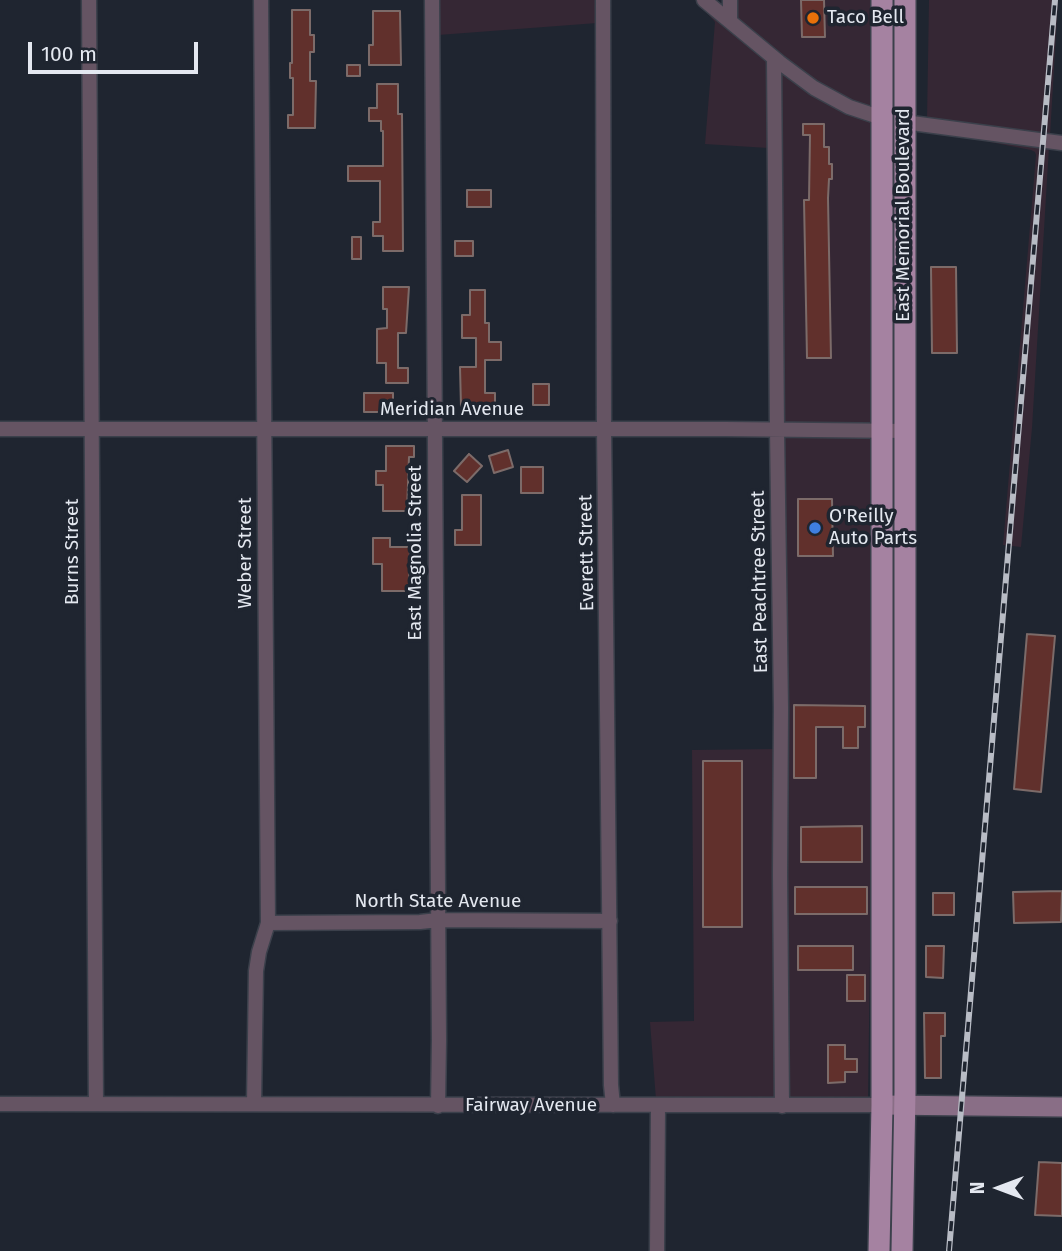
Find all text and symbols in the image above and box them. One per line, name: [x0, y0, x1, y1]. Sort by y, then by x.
place label: Taco Bell: [827, 7, 904, 29]
marker: Taco Bell: [805, 10, 821, 26]
scale bar: [32, 28, 201, 72]
text: 100 m: [41, 41, 97, 67]
street label: East Memorial Boulevard: [893, 108, 915, 322]
street label: Meridian Avenue: [380, 399, 524, 421]
street label: East Magnolia Street: [405, 465, 427, 641]
street label: East Peachtree Street: [747, 490, 773, 674]
street label: Everett Street: [575, 494, 599, 612]
street label: Weber Street: [235, 497, 257, 609]
street label: Burns Street: [62, 499, 84, 605]
place label: O'Reilly Auto Parts: [829, 506, 917, 550]
marker: O'Reilly Auto Parts: [807, 520, 823, 536]
street label: North State Avenue: [355, 891, 521, 913]
street label: Fairway Avenue: [465, 1095, 597, 1117]
north arrow: [964, 1153, 1034, 1223]
text: N: [966, 1182, 989, 1194]

